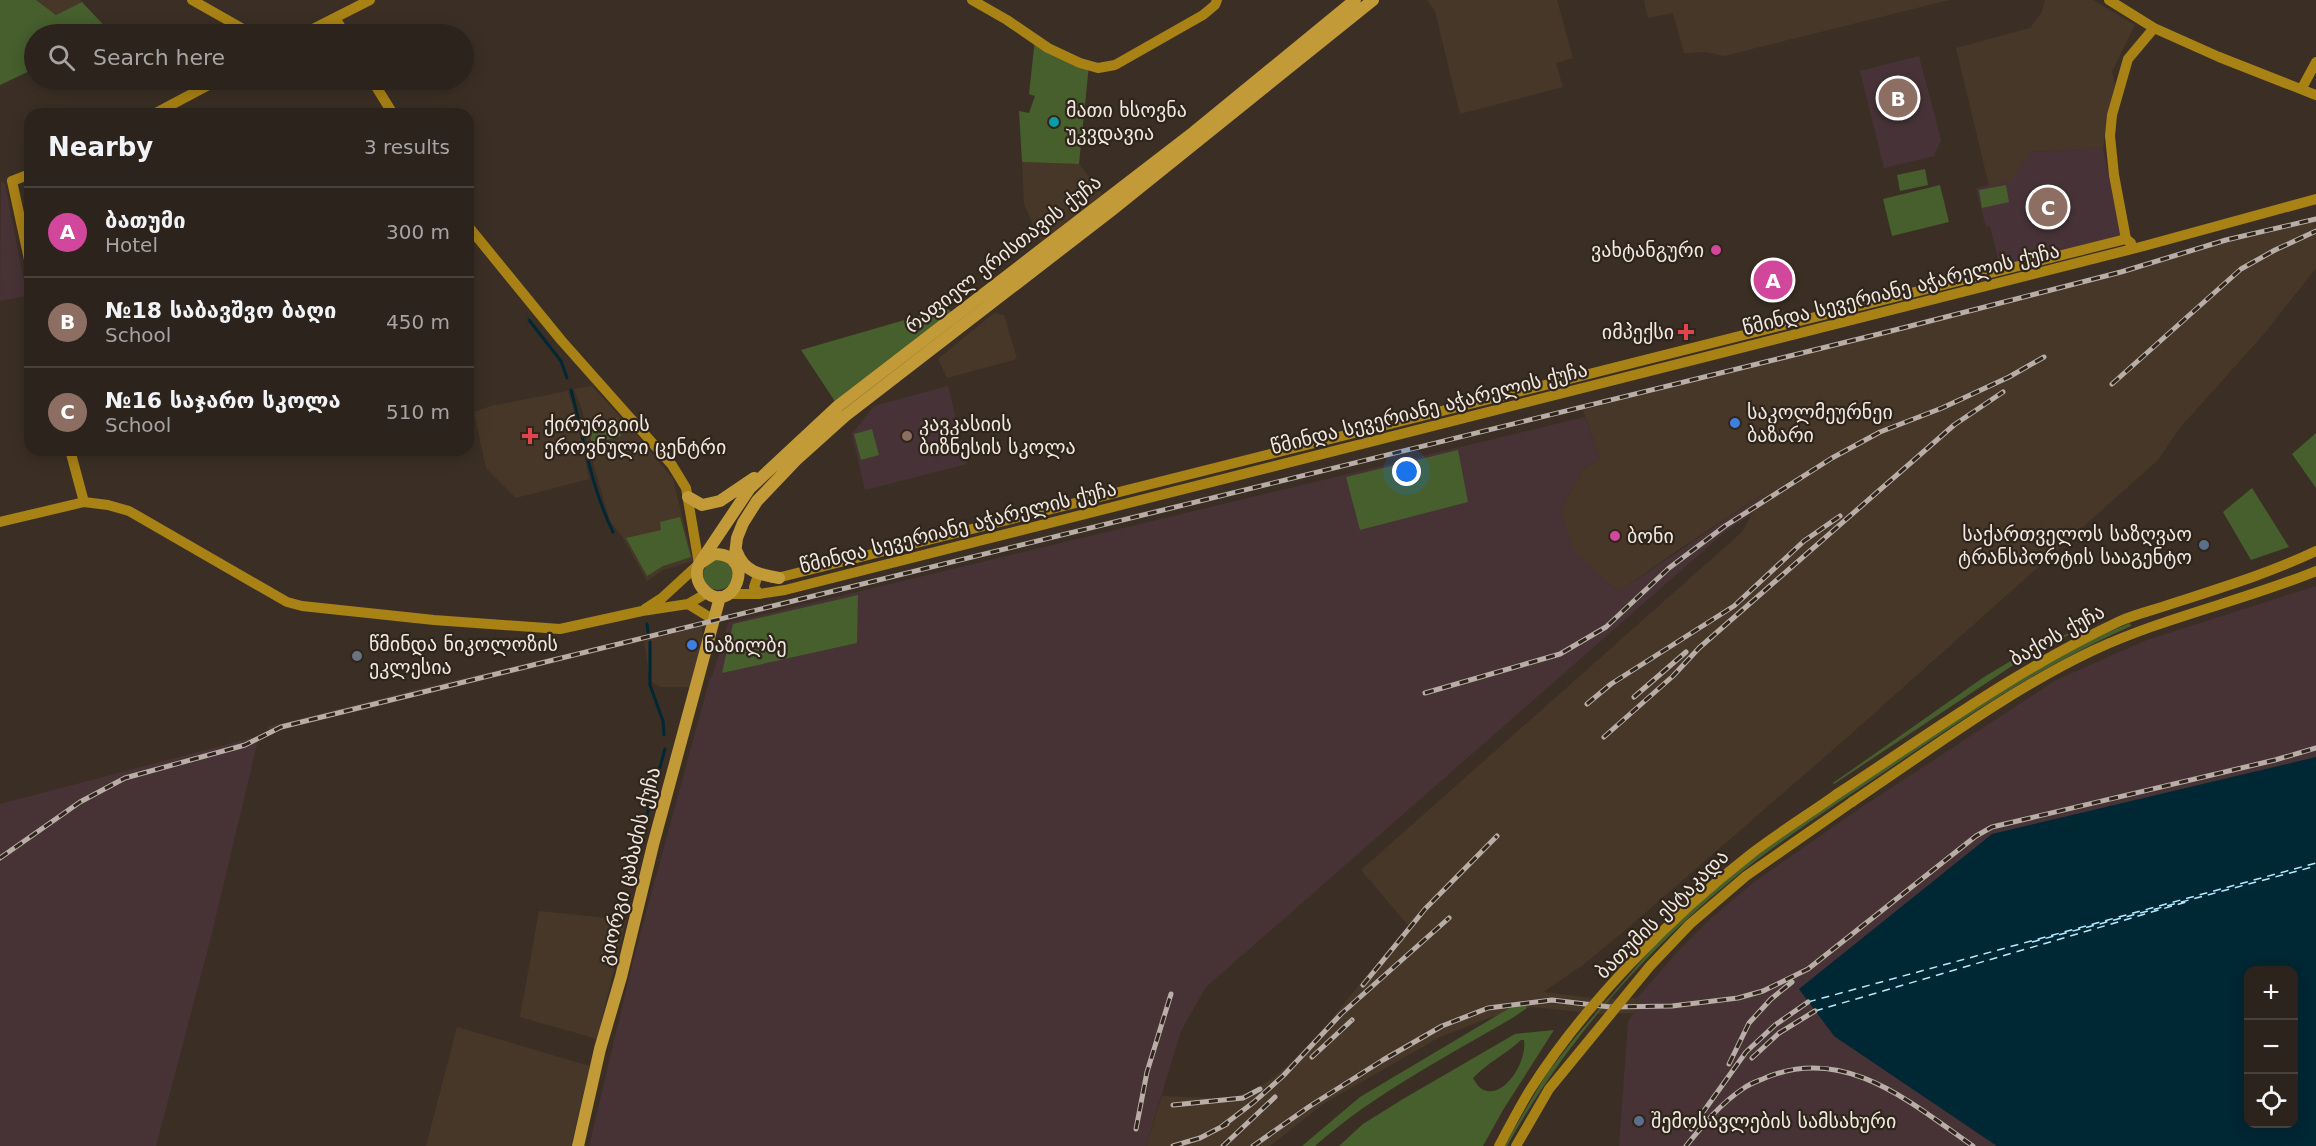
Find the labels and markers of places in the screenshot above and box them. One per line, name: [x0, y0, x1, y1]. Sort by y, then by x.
pin: B: [1878, 76, 1918, 120]
place label: მათი ხსოვნა უკვდავია: [1066, 98, 1187, 145]
marker: მათი ხსოვნა უკვდავია: [1047, 115, 1061, 129]
pin: C: [2028, 184, 2068, 230]
place label: ვახტანგური: [1591, 238, 1704, 262]
marker: ვახტანგური: [1709, 243, 1723, 257]
pin: A: [1754, 258, 1792, 302]
place label: იმპექსი: [1602, 320, 1674, 344]
marker: იმპექსი: [1679, 325, 1693, 339]
place label: საკოლმეურნეი ბაზარი: [1747, 400, 1893, 447]
place label: ქირურგიის ეროვნული ცენტრი: [544, 412, 726, 459]
place label: კავკასიის ბიზნესის სკოლა: [919, 412, 1076, 459]
marker: საკოლმეურნეი ბაზარი: [1728, 416, 1742, 430]
marker: ქირურგიის ეროვნული ცენტრი: [521, 427, 539, 445]
marker: კავკასიის ბიზნესის სკოლა: [900, 429, 914, 443]
place label: საქართველოს საზღვაო ტრანსპორტის სააგენტო: [1958, 522, 2192, 569]
place label: ბონი: [1627, 524, 1674, 548]
marker: ბონი: [1608, 529, 1622, 543]
marker: საქართველოს საზღვაო ტრანსპორტის სააგენტო: [2197, 538, 2211, 552]
place label: წმინდა ნიკოლოზის ეკლესია: [369, 632, 558, 679]
place label: ნაზილბე: [704, 633, 787, 657]
marker: ნაზილბე: [685, 638, 699, 652]
marker: წმინდა ნიკოლოზის ეკლესია: [350, 649, 364, 663]
place label: შემოსავლების სამსახური: [1651, 1109, 1896, 1133]
marker: შემოსავლების სამსახური: [1632, 1114, 1646, 1128]

